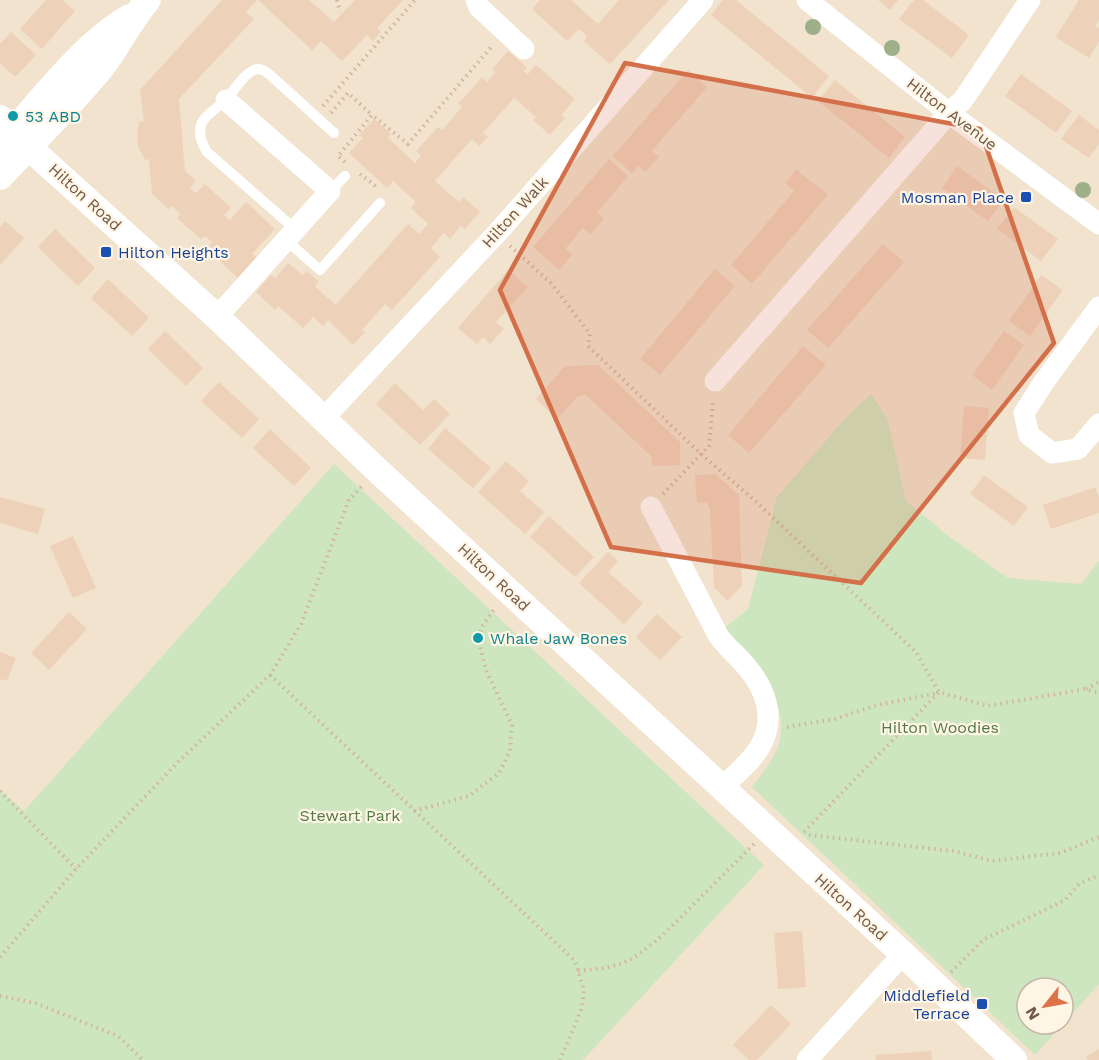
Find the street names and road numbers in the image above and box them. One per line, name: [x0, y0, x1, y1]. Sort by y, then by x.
street label: Hilton Avenue: [903, 74, 1001, 154]
street label: Hilton Road: [45, 159, 125, 235]
street label: Hilton Walk: [478, 172, 552, 252]
street label: Hilton Road: [454, 539, 534, 615]
street label: Hilton Road: [811, 869, 891, 945]

